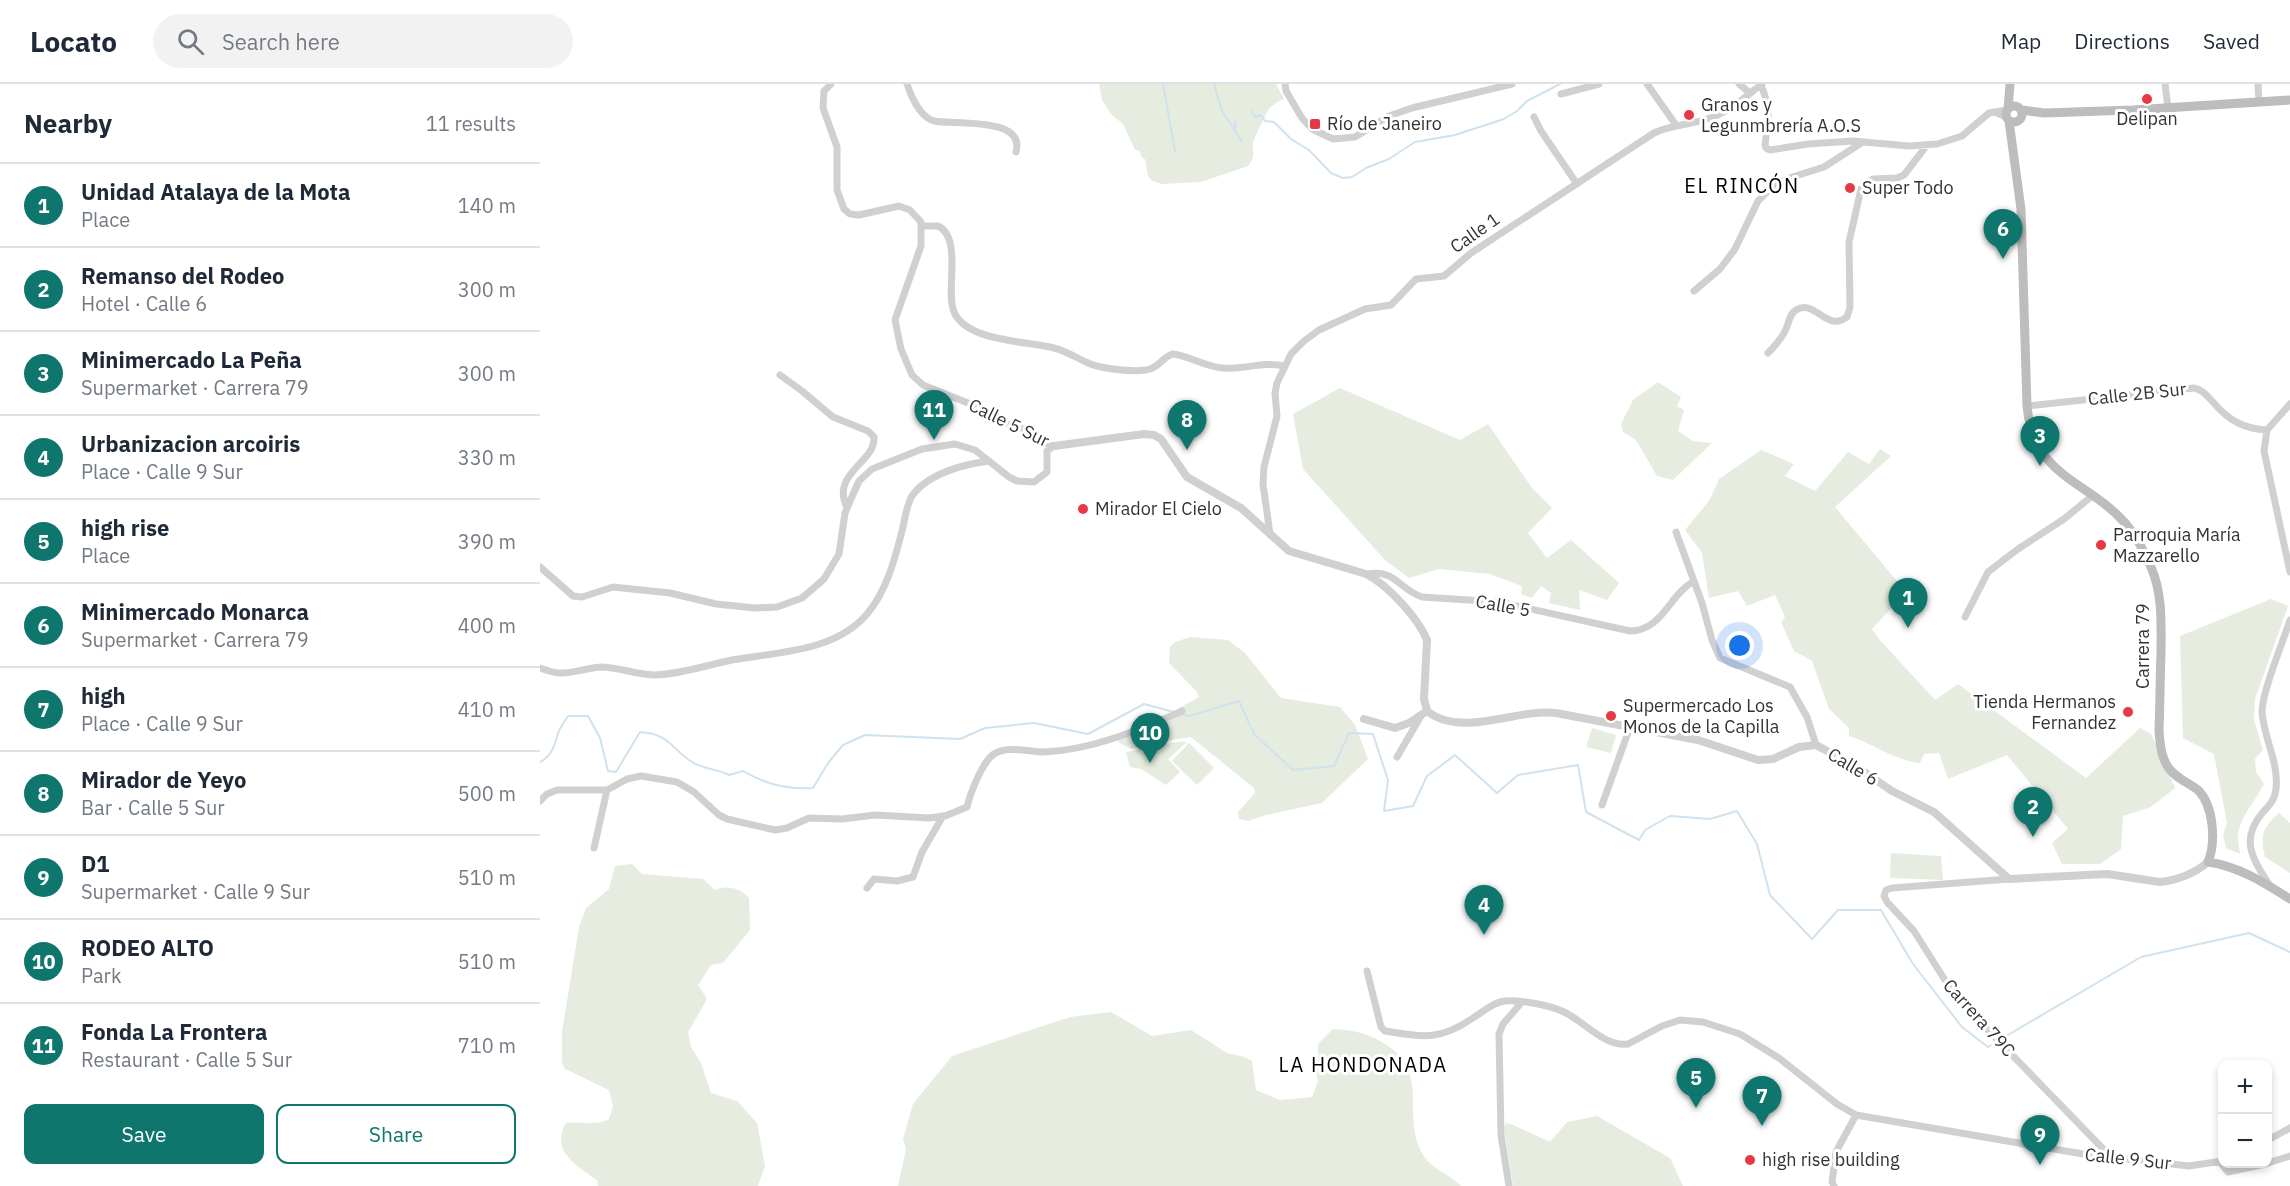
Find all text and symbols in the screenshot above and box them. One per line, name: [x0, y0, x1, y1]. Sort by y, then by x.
search box: [153, 14, 573, 68]
text: Locato: [30, 23, 117, 60]
icon: search: [174, 25, 207, 58]
text: Search here: [222, 27, 340, 56]
text: Map: [2001, 27, 2041, 55]
text: Directions: [2074, 27, 2170, 55]
text: Saved: [2203, 27, 2260, 55]
marker: Delipan: [2140, 92, 2154, 106]
place label: Granos y Legunmbrería A.O.S: [1701, 93, 1861, 137]
text: Nearby: [24, 106, 112, 140]
place label: Delipan: [2116, 107, 2178, 130]
marker: Granos y Legunmbrería A.O.S: [1682, 108, 1696, 122]
text: 11 results: [426, 110, 516, 137]
place label: Río de Janeiro: [1327, 112, 1442, 135]
marker: Río de Janeiro: [1308, 117, 1322, 131]
district label: EL RINCÓN: [1684, 172, 1800, 199]
place label: Super Todo: [1862, 176, 1954, 199]
text: Unidad Atalaya de la Mota: [81, 177, 350, 206]
marker: Super Todo: [1843, 181, 1857, 195]
text: 1: [38, 192, 50, 219]
text: 140 m: [458, 192, 516, 219]
text: Place: [81, 206, 130, 233]
street label: Calle 1: [1445, 207, 1504, 258]
pin: 6: [1984, 210, 2022, 259]
text: Remanso del Rodeo: [81, 261, 285, 290]
text: 2: [38, 276, 50, 303]
text: 300 m: [458, 276, 516, 303]
text: Hotel · Calle 6: [81, 290, 207, 317]
text: Minimercado La Peña: [81, 345, 302, 374]
text: 3: [38, 360, 50, 387]
text: 300 m: [458, 360, 516, 387]
text: Supermarket · Carrera 79: [81, 374, 309, 401]
street label: Calle 2B Sur: [2087, 377, 2188, 410]
pin: 11: [914, 390, 954, 440]
street label: Calle 5 Sur: [965, 393, 1054, 452]
pin: 8: [1168, 400, 1206, 450]
pin: 3: [2020, 416, 2060, 466]
text: Urbanizacion arcoiris: [81, 429, 300, 458]
text: 4: [38, 444, 50, 471]
text: 330 m: [458, 444, 516, 471]
text: Place · Calle 9 Sur: [81, 458, 243, 485]
place label: Mirador El Cielo: [1095, 497, 1222, 520]
marker: Mirador El Cielo: [1076, 502, 1090, 516]
text: high rise: [81, 513, 169, 542]
place label: Parroquia María Mazzarello: [2113, 523, 2241, 567]
text: 5: [38, 528, 50, 555]
text: 390 m: [458, 528, 516, 555]
marker: Parroquia María Mazzarello: [2094, 538, 2108, 552]
text: Place: [81, 542, 130, 569]
pin: 1: [1888, 578, 1928, 628]
street label: Calle 5: [1474, 589, 1532, 622]
text: Minimercado Monarca: [81, 597, 309, 626]
street label: Carrera 79: [2131, 603, 2154, 689]
text: 6: [38, 612, 50, 639]
text: 400 m: [458, 612, 516, 639]
text: Supermarket · Carrera 79: [81, 626, 309, 653]
your location: [1725, 631, 1754, 660]
text: high: [81, 681, 126, 710]
place label: Tienda Hermanos Fernandez: [1973, 690, 2116, 734]
place label: Supermercado Los Monos de la Capilla: [1623, 694, 1780, 738]
text: 7: [38, 696, 50, 723]
text: 410 m: [458, 696, 516, 723]
marker: Tienda Hermanos Fernandez: [2121, 705, 2135, 719]
marker: Supermercado Los Monos de la Capilla: [1604, 709, 1618, 723]
text: Place · Calle 9 Sur: [81, 710, 243, 737]
pin: 10: [1130, 714, 1170, 763]
street label: Calle 6: [1824, 742, 1883, 791]
text: Mirador de Yeyo: [81, 765, 246, 794]
text: 8: [38, 780, 50, 807]
text: 500 m: [458, 780, 516, 807]
pin: 2: [2014, 788, 2052, 837]
text: Bar · Calle 5 Sur: [81, 794, 225, 821]
text: D1: [81, 849, 110, 878]
text: 9: [38, 864, 50, 891]
text: 510 m: [458, 864, 516, 891]
text: Supermarket · Calle 9 Sur: [81, 878, 310, 905]
pin: 4: [1464, 886, 1504, 935]
text: RODEO ALTO: [81, 933, 214, 962]
text: 10: [32, 948, 56, 975]
text: 510 m: [458, 948, 516, 975]
text: Park: [81, 962, 121, 989]
street label: Carrera 79C: [1938, 974, 2020, 1061]
text: Fonda La Frontera: [81, 1017, 268, 1046]
text: 11: [32, 1032, 56, 1059]
text: 710 m: [458, 1032, 516, 1059]
text: Restaurant · Calle 5 Sur: [81, 1046, 292, 1073]
district label: LA HONDONADA: [1279, 1051, 1447, 1078]
pin: 5: [1676, 1058, 1716, 1108]
map controls: [2218, 1060, 2272, 1168]
button: +: [2218, 1060, 2272, 1114]
pin: 7: [1742, 1076, 1782, 1126]
button: Save: [24, 1104, 264, 1164]
button: Share: [276, 1104, 516, 1164]
button: −: [2218, 1114, 2272, 1168]
pin: 9: [2020, 1116, 2060, 1165]
street label: Calle 9 Sur: [2084, 1143, 2173, 1175]
place label: high rise building: [1762, 1148, 1900, 1171]
marker: high rise building: [1743, 1153, 1757, 1167]

